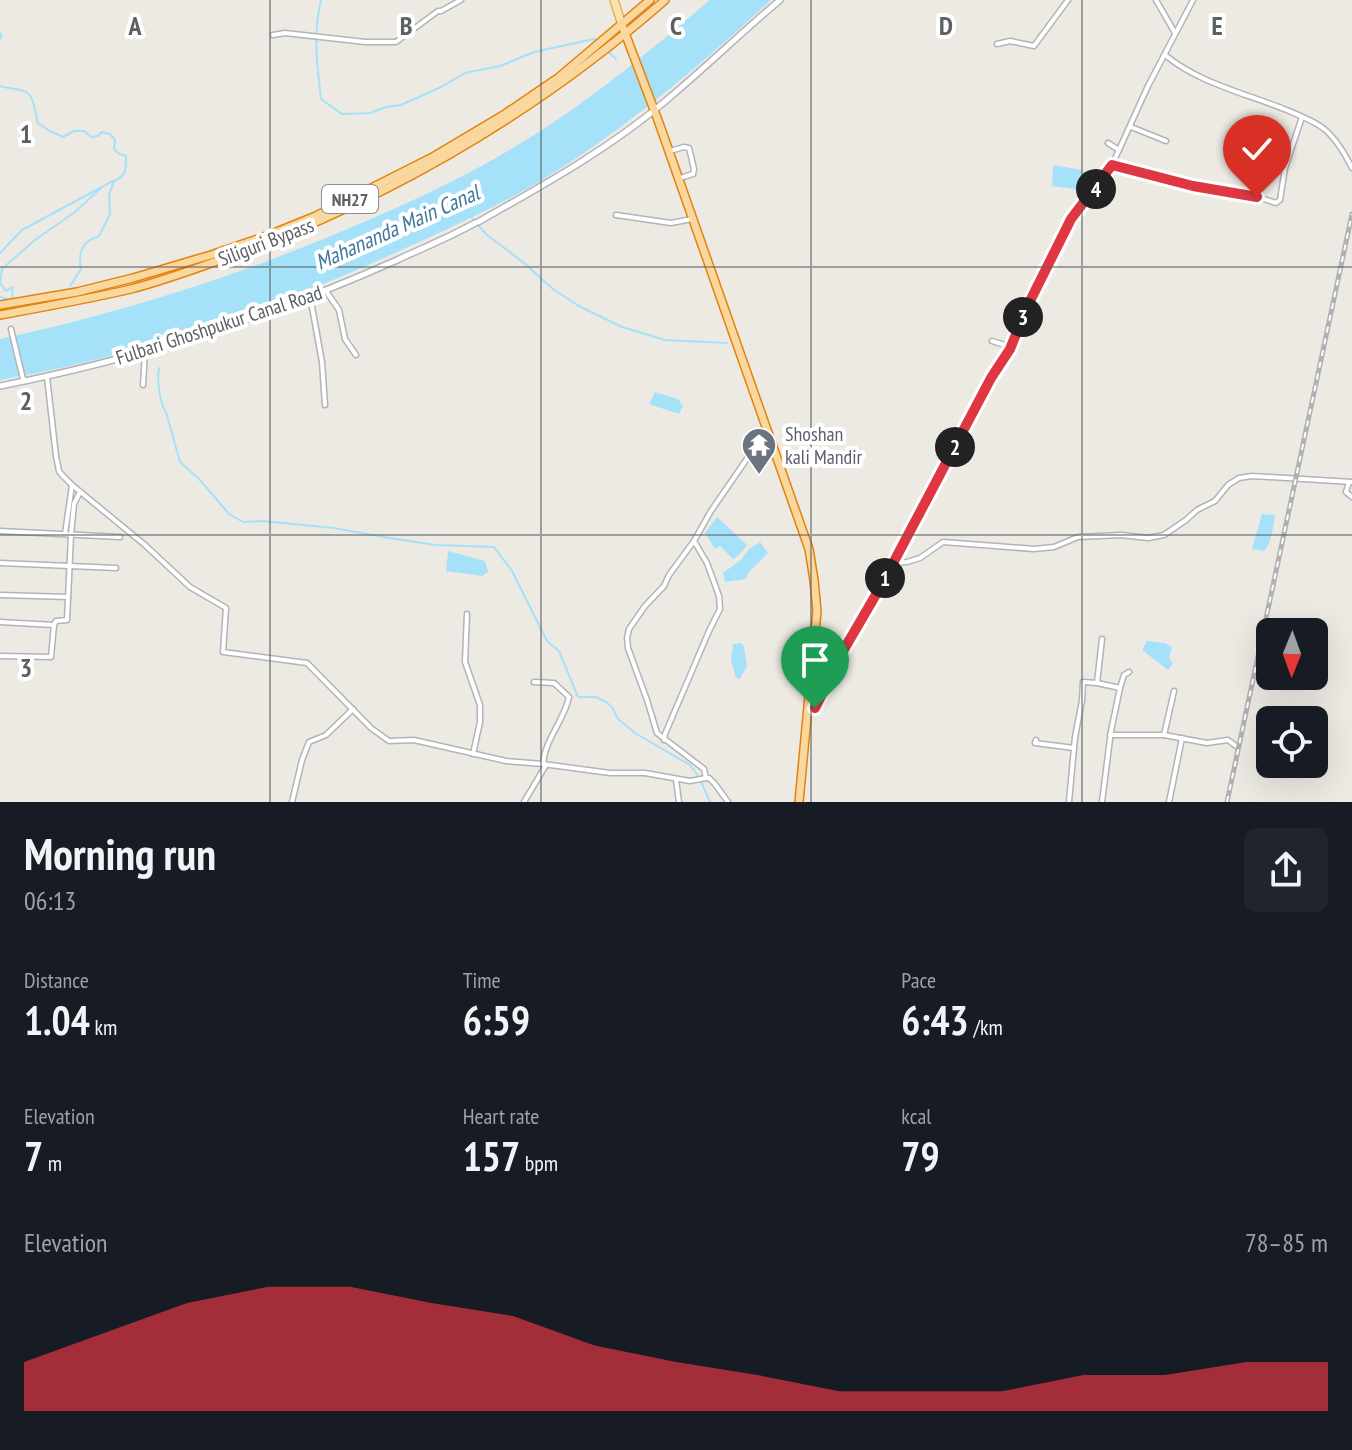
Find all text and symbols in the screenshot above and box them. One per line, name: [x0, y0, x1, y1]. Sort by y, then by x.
text: A: [127, 9, 142, 42]
text: B: [400, 9, 413, 42]
text: C: [670, 9, 682, 42]
text: D: [939, 9, 953, 42]
text: E: [1211, 9, 1223, 42]
pin: [1223, 115, 1291, 197]
text: 1: [20, 117, 32, 150]
icon: check: [1235, 127, 1279, 171]
pin: 4: [1076, 169, 1116, 209]
text: 4: [1091, 175, 1101, 203]
water label: Mahananda Main Canal: [311, 178, 485, 276]
road number: NH27: [322, 185, 378, 213]
street label: Siliguri Bypass: [214, 212, 318, 272]
street label: Fulbari Ghoshpukur Canal Road: [113, 279, 325, 371]
pin: 3: [1003, 297, 1043, 337]
text: 3: [1018, 303, 1028, 331]
text: 2: [20, 384, 32, 417]
place label: Shoshan kali Mandir: [785, 421, 863, 470]
temple icon: Shoshan kali Mandir: [740, 426, 778, 476]
pin: 2: [935, 427, 975, 467]
text: 2: [950, 433, 960, 461]
pin: 1: [865, 558, 905, 598]
text: 1: [880, 564, 890, 592]
north arrow: [1256, 618, 1328, 690]
map controls: [1256, 618, 1328, 778]
pin: [781, 626, 849, 708]
icon: arrive: [793, 638, 837, 682]
text: 3: [20, 651, 32, 684]
button: locate: [1256, 706, 1328, 778]
text: Morning run: [24, 825, 216, 882]
button: share: [1244, 828, 1328, 912]
text: 06:13: [24, 884, 76, 917]
text: Distance: [24, 966, 89, 994]
text: Time: [463, 966, 501, 994]
text: Pace: [901, 966, 936, 994]
text: 1.04: [24, 994, 90, 1046]
text: 6:59: [463, 994, 530, 1046]
text: 6:43: [901, 994, 969, 1046]
text: km: [90, 1013, 117, 1041]
text: /km: [969, 1013, 1003, 1041]
text: Elevation: [24, 1102, 95, 1130]
text: Heart rate: [463, 1102, 539, 1130]
text: kcal: [901, 1102, 931, 1130]
text: 7: [24, 1130, 43, 1182]
text: 157: [463, 1130, 520, 1182]
text: 79: [901, 1130, 940, 1182]
text: m: [43, 1149, 62, 1177]
text: bpm: [520, 1149, 558, 1177]
text: Elevation: [24, 1226, 107, 1259]
text: 78–85 m: [1245, 1226, 1328, 1259]

